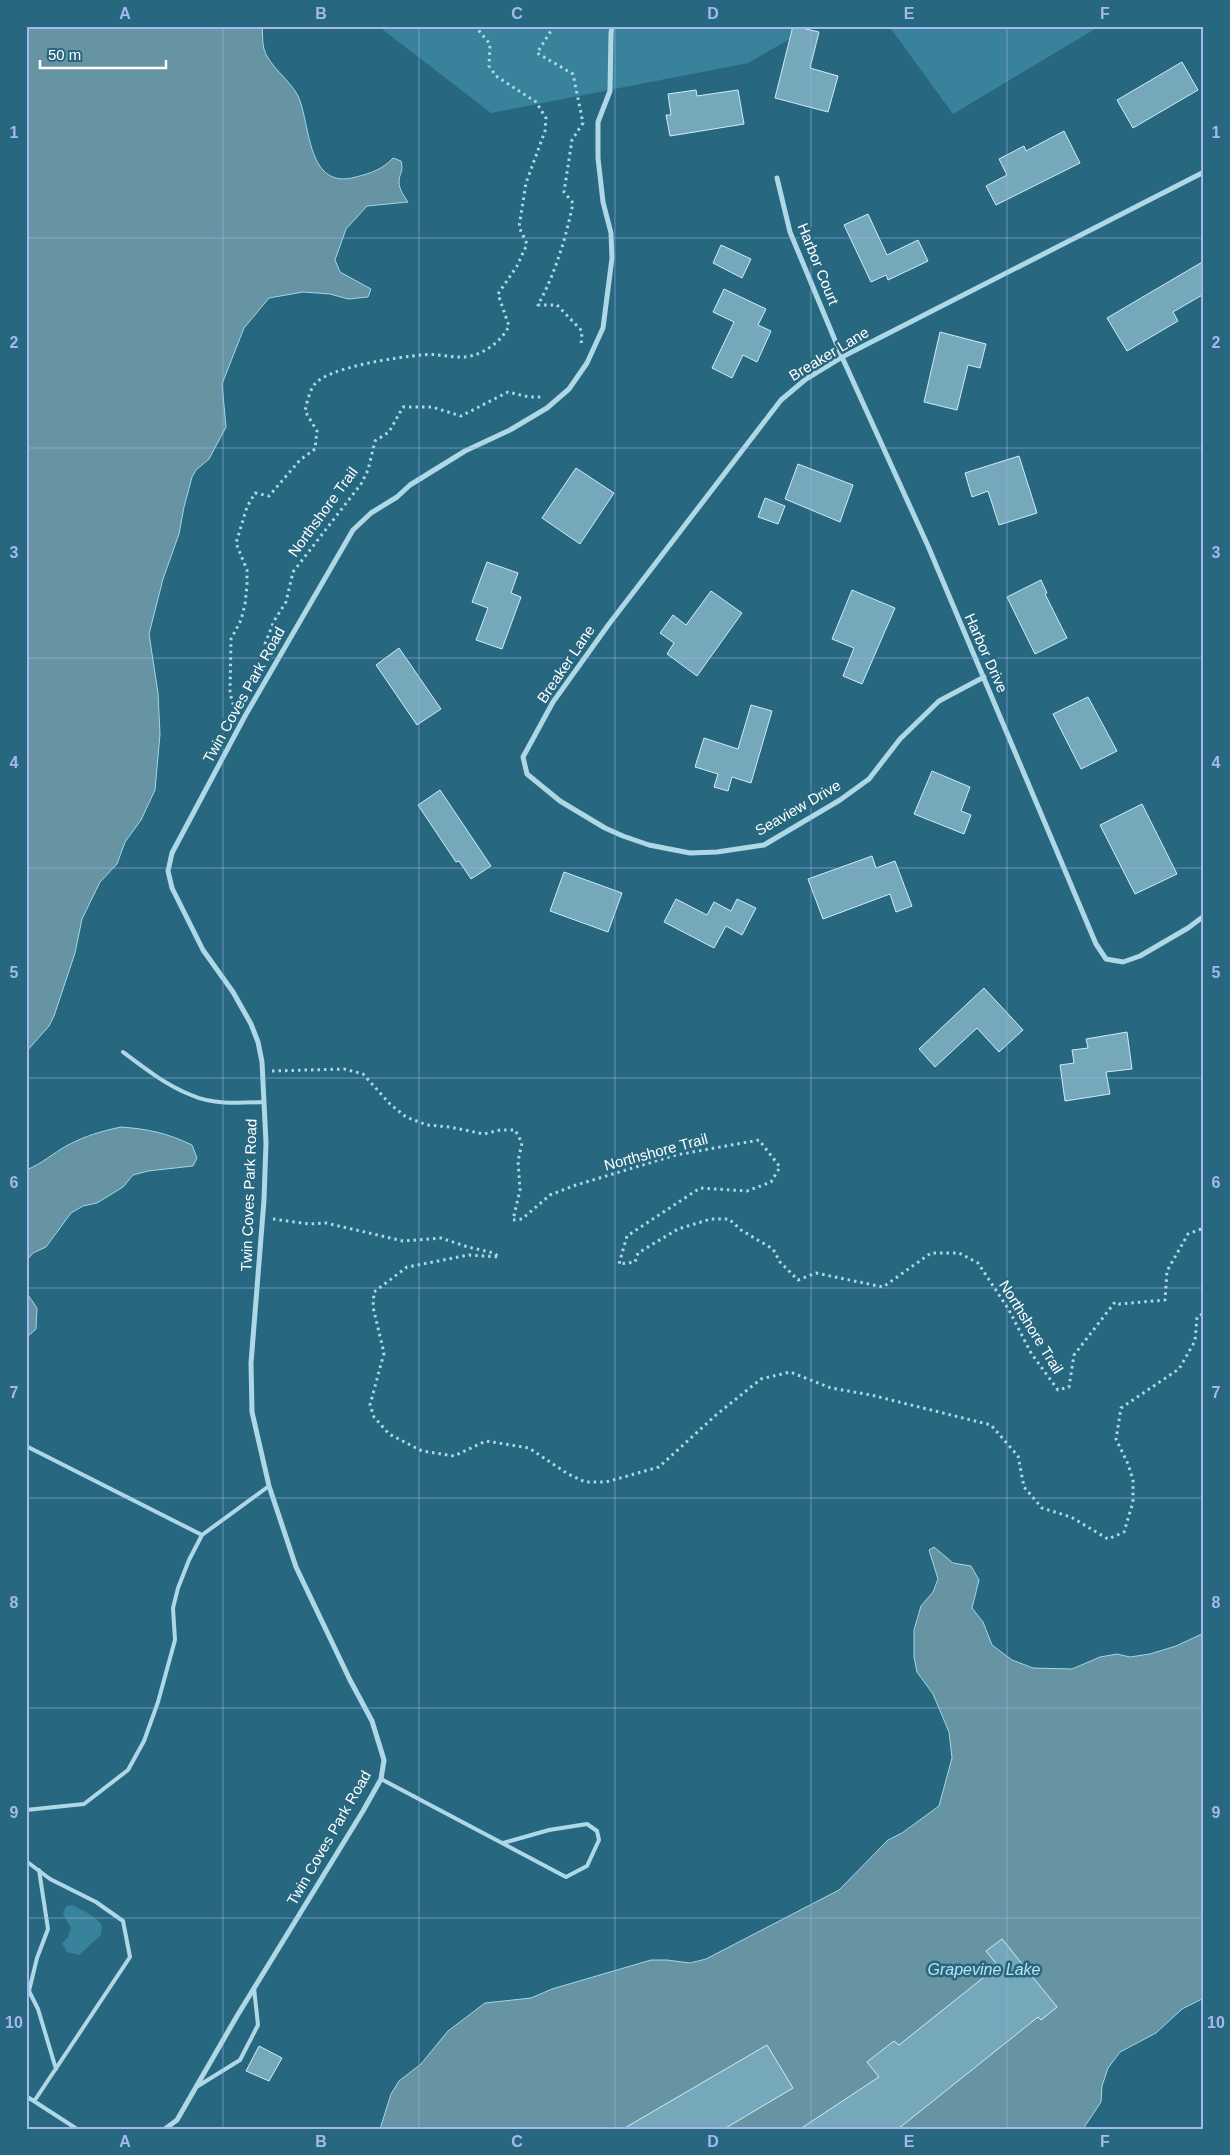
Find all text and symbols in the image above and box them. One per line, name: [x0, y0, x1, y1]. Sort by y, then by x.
text: A: [119, 5, 131, 22]
text: B: [315, 5, 327, 22]
text: C: [511, 5, 523, 22]
text: D: [707, 5, 719, 22]
text: E: [904, 5, 915, 22]
text: F: [1100, 5, 1110, 22]
scale bar: [40, 38, 166, 70]
text: 50 m: [48, 46, 81, 63]
text: 1: [10, 124, 19, 141]
text: 1: [1212, 124, 1221, 141]
street label: Harbor Court: [794, 220, 843, 308]
street label: Breaker Lane: [786, 323, 872, 384]
text: 2: [10, 334, 19, 351]
text: 2: [1212, 334, 1221, 351]
street label: Northshore Trail: [284, 464, 361, 560]
text: 3: [10, 544, 19, 561]
text: 3: [1212, 544, 1221, 561]
street label: Harbor Drive: [961, 610, 1012, 695]
street label: Breaker Lane: [533, 622, 598, 706]
street label: Twin Coves Park Road: [199, 624, 288, 766]
text: 4: [10, 754, 19, 771]
text: 4: [1212, 754, 1221, 771]
street label: Seaview Drive: [752, 776, 844, 839]
text: 5: [10, 964, 19, 981]
text: 5: [1212, 964, 1221, 981]
street label: Twin Coves Park Road: [237, 1118, 260, 1272]
street label: Northshore Trail: [602, 1129, 710, 1174]
text: 6: [10, 1174, 19, 1191]
text: 6: [1212, 1174, 1221, 1191]
street label: Northshore Trail: [996, 1277, 1067, 1376]
text: 7: [10, 1384, 19, 1401]
text: 7: [1212, 1384, 1221, 1401]
text: 8: [10, 1594, 19, 1611]
text: 8: [1212, 1594, 1221, 1611]
street label: Twin Coves Park Road: [283, 1767, 374, 1908]
text: 9: [10, 1804, 19, 1821]
text: 9: [1212, 1804, 1221, 1821]
water label: Grapevine Lake: [928, 1961, 1041, 1978]
text: 10: [5, 2014, 23, 2031]
text: 10: [1207, 2014, 1225, 2031]
text: A: [119, 2133, 131, 2150]
text: B: [315, 2133, 327, 2150]
text: C: [511, 2133, 523, 2150]
text: D: [707, 2133, 719, 2150]
text: E: [904, 2133, 915, 2150]
text: F: [1100, 2133, 1110, 2150]

